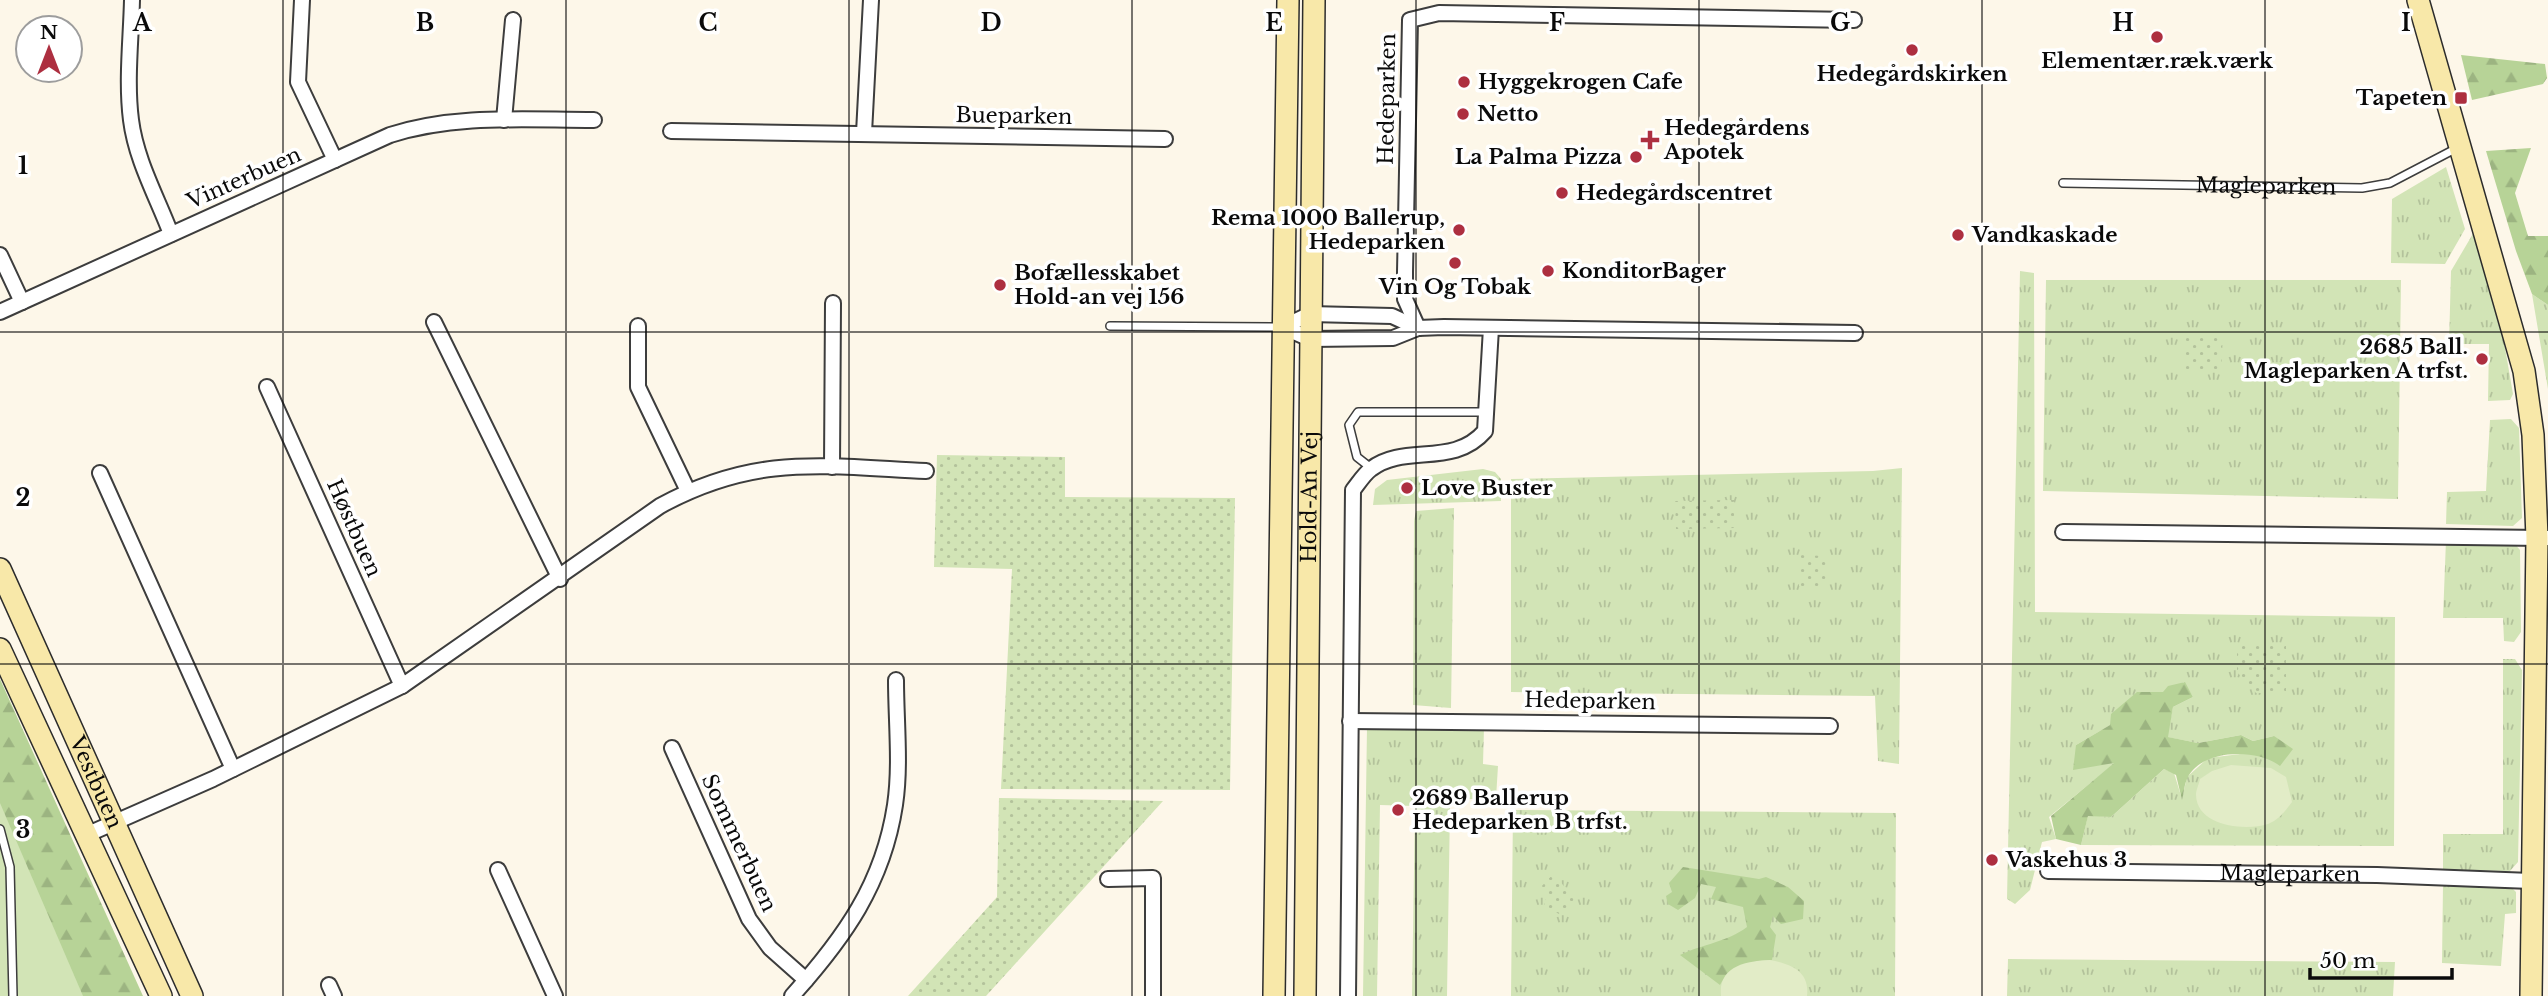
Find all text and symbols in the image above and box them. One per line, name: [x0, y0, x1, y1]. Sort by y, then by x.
text: A: [132, 9, 153, 37]
text: B: [416, 9, 434, 37]
text: C: [699, 9, 717, 37]
text: D: [980, 9, 1002, 37]
text: E: [1265, 9, 1283, 37]
text: F: [1549, 9, 1565, 37]
text: G: [1830, 9, 1850, 37]
text: H: [2112, 9, 2134, 37]
text: I: [2401, 9, 2411, 37]
north arrow: [14, 14, 84, 84]
text: N: [40, 21, 58, 44]
marker: Elementær.ræk.værk: [2149, 29, 2165, 45]
street label: Hedeparken: [1373, 33, 1401, 165]
marker: Hedegårdskirken: [1904, 42, 1920, 58]
place label: Elementær.ræk.værk: [2041, 48, 2274, 74]
place label: Hedegårdskirken: [1816, 61, 2008, 87]
place label: Hyggekrogen Cafe: [1478, 69, 1683, 95]
marker: Hyggekrogen Cafe: [1456, 74, 1472, 90]
place label: Tapeten: [2356, 85, 2447, 111]
marker: Tapeten: [2453, 90, 2469, 106]
place label: Netto: [1477, 101, 1539, 127]
street label: Bueparken: [955, 102, 1073, 130]
marker: Netto: [1455, 106, 1471, 122]
place label: Hedegårdens Apotek: [1663, 115, 1810, 165]
marker: Hedegårdens Apotek: [1642, 132, 1658, 148]
street label: Vinterbuen: [182, 141, 305, 215]
place label: La Palma Pizza: [1455, 144, 1622, 170]
marker: La Palma Pizza: [1628, 149, 1644, 165]
text: 1: [18, 152, 28, 180]
street label: Magleparken: [2195, 172, 2336, 201]
place label: Hedegårdscentret: [1576, 180, 1772, 206]
marker: Hedegårdscentret: [1554, 185, 1570, 201]
place label: Rema 1000 Ballerup, Hedeparken: [1211, 205, 1445, 255]
marker: Rema 1000 Ballerup, Hedeparken: [1451, 222, 1467, 238]
place label: Vandkaskade: [1971, 222, 2118, 248]
marker: Vandkaskade: [1950, 227, 1966, 243]
marker: Vin Og Tobak: [1447, 255, 1463, 271]
place label: KonditorBager: [1562, 258, 1727, 284]
place label: Bofællesskabet Hold-an vej 156: [1014, 260, 1184, 310]
marker: KonditorBager: [1540, 263, 1556, 279]
place label: Vin Og Tobak: [1378, 274, 1532, 300]
marker: Bofællesskabet Hold-an vej 156: [992, 277, 1008, 293]
place label: 2685 Ball. Magleparken A trfst.: [2244, 334, 2468, 384]
marker: 2685 Ball. Magleparken A trfst.: [2474, 351, 2490, 367]
street label: Hold-An Vej: [1296, 431, 1323, 563]
street label: Høstbuen: [321, 475, 387, 581]
place label: Love Buster: [1421, 475, 1553, 501]
marker: Love Buster: [1399, 480, 1415, 496]
text: 2: [16, 484, 30, 512]
street label: Hedeparken: [1524, 687, 1656, 715]
street label: Vestbuen: [63, 731, 128, 833]
street label: Sommerbuen: [696, 770, 782, 916]
place label: 2689 Ballerup Hedeparken B trfst.: [1412, 785, 1628, 835]
marker: 2689 Ballerup Hedeparken B trfst.: [1390, 802, 1406, 818]
text: 3: [16, 816, 30, 844]
place label: Vaskehus 3: [2005, 847, 2127, 873]
marker: Vaskehus 3: [1984, 852, 2000, 868]
street label: Magleparken: [2220, 860, 2360, 888]
scale bar: [2310, 936, 2452, 980]
text: 50 m: [2320, 948, 2376, 974]

